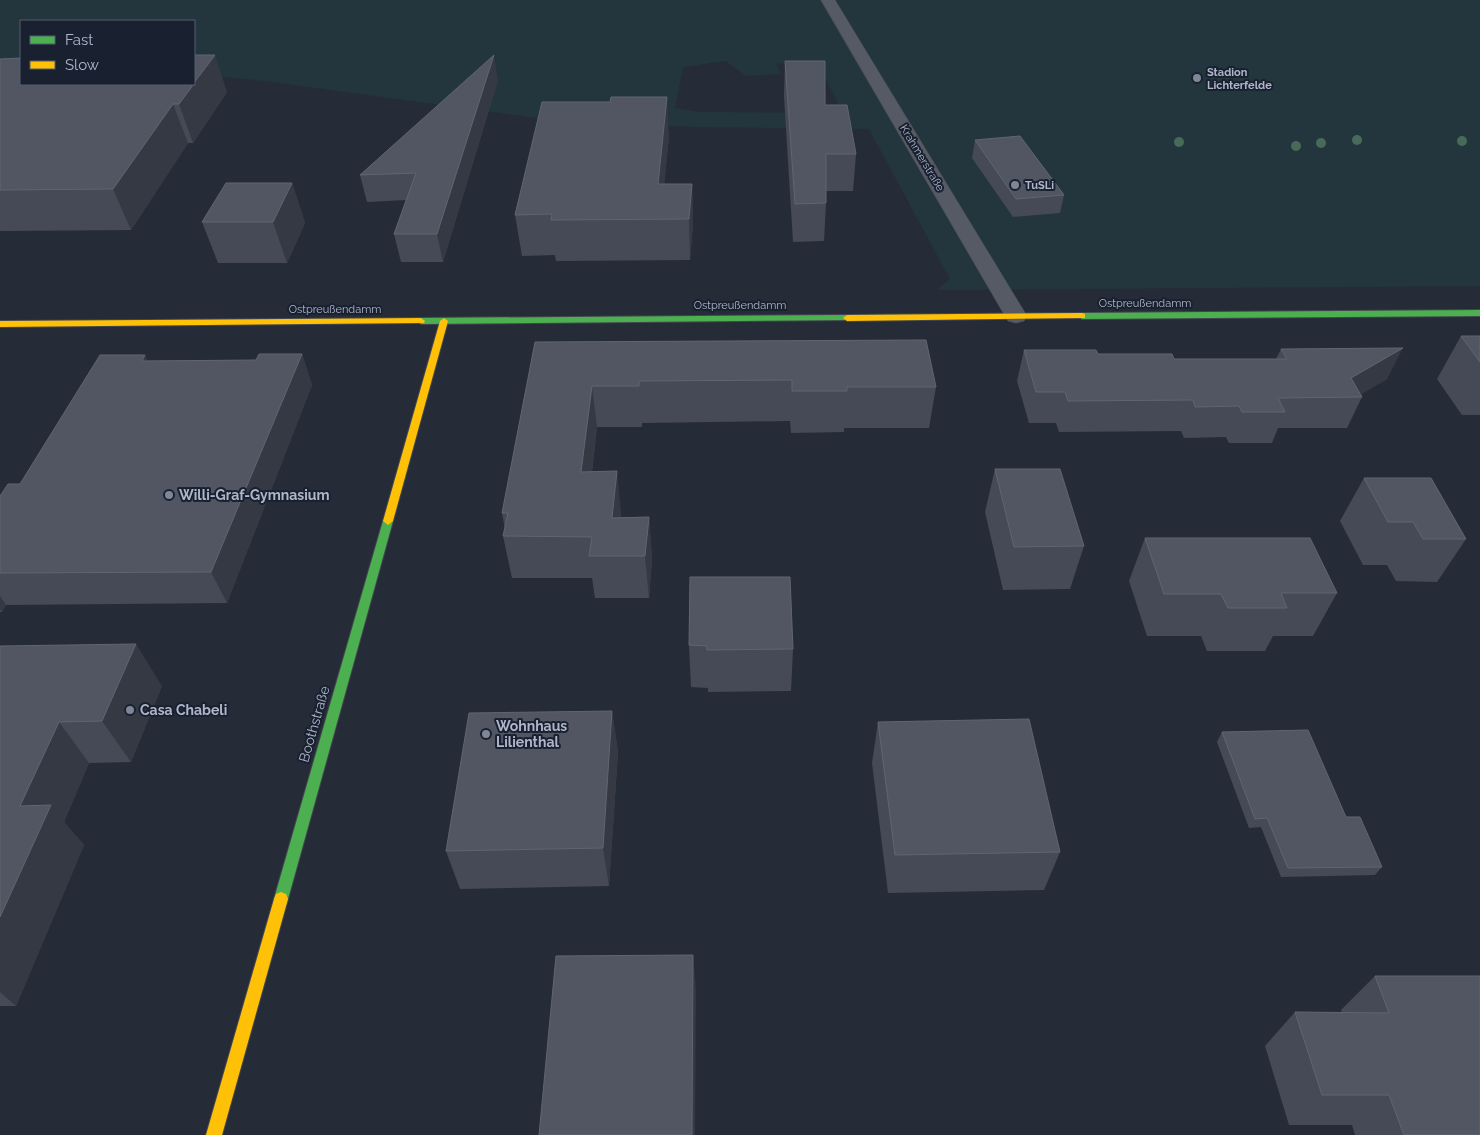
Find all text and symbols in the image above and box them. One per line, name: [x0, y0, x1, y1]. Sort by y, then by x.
legend: [20, 20, 195, 85]
text: Fast: [65, 31, 93, 49]
text: Slow: [65, 56, 99, 74]
place label: Stadion Lichterfelde: [1207, 66, 1272, 92]
marker: Stadion Lichterfelde: [1191, 72, 1203, 84]
street label: Krahmerstraße: [897, 122, 947, 194]
marker: TuSLi: [1009, 179, 1021, 191]
place label: TuSLi: [1025, 179, 1054, 192]
street label: Ostpreußendamm: [1099, 297, 1191, 310]
street label: Ostpreußendamm: [694, 299, 786, 312]
street label: Ostpreußendamm: [289, 303, 381, 316]
place label: Willi-Graf-Gymnasium: [179, 487, 329, 503]
marker: Willi-Graf-Gymnasium: [163, 489, 175, 501]
street label: Boothstraße: [295, 684, 333, 764]
place label: Casa Chabeli: [140, 702, 227, 718]
marker: Casa Chabeli: [124, 704, 136, 716]
place label: Wohnhaus Lilienthal: [496, 718, 567, 750]
marker: Wohnhaus Lilienthal: [480, 728, 492, 740]

